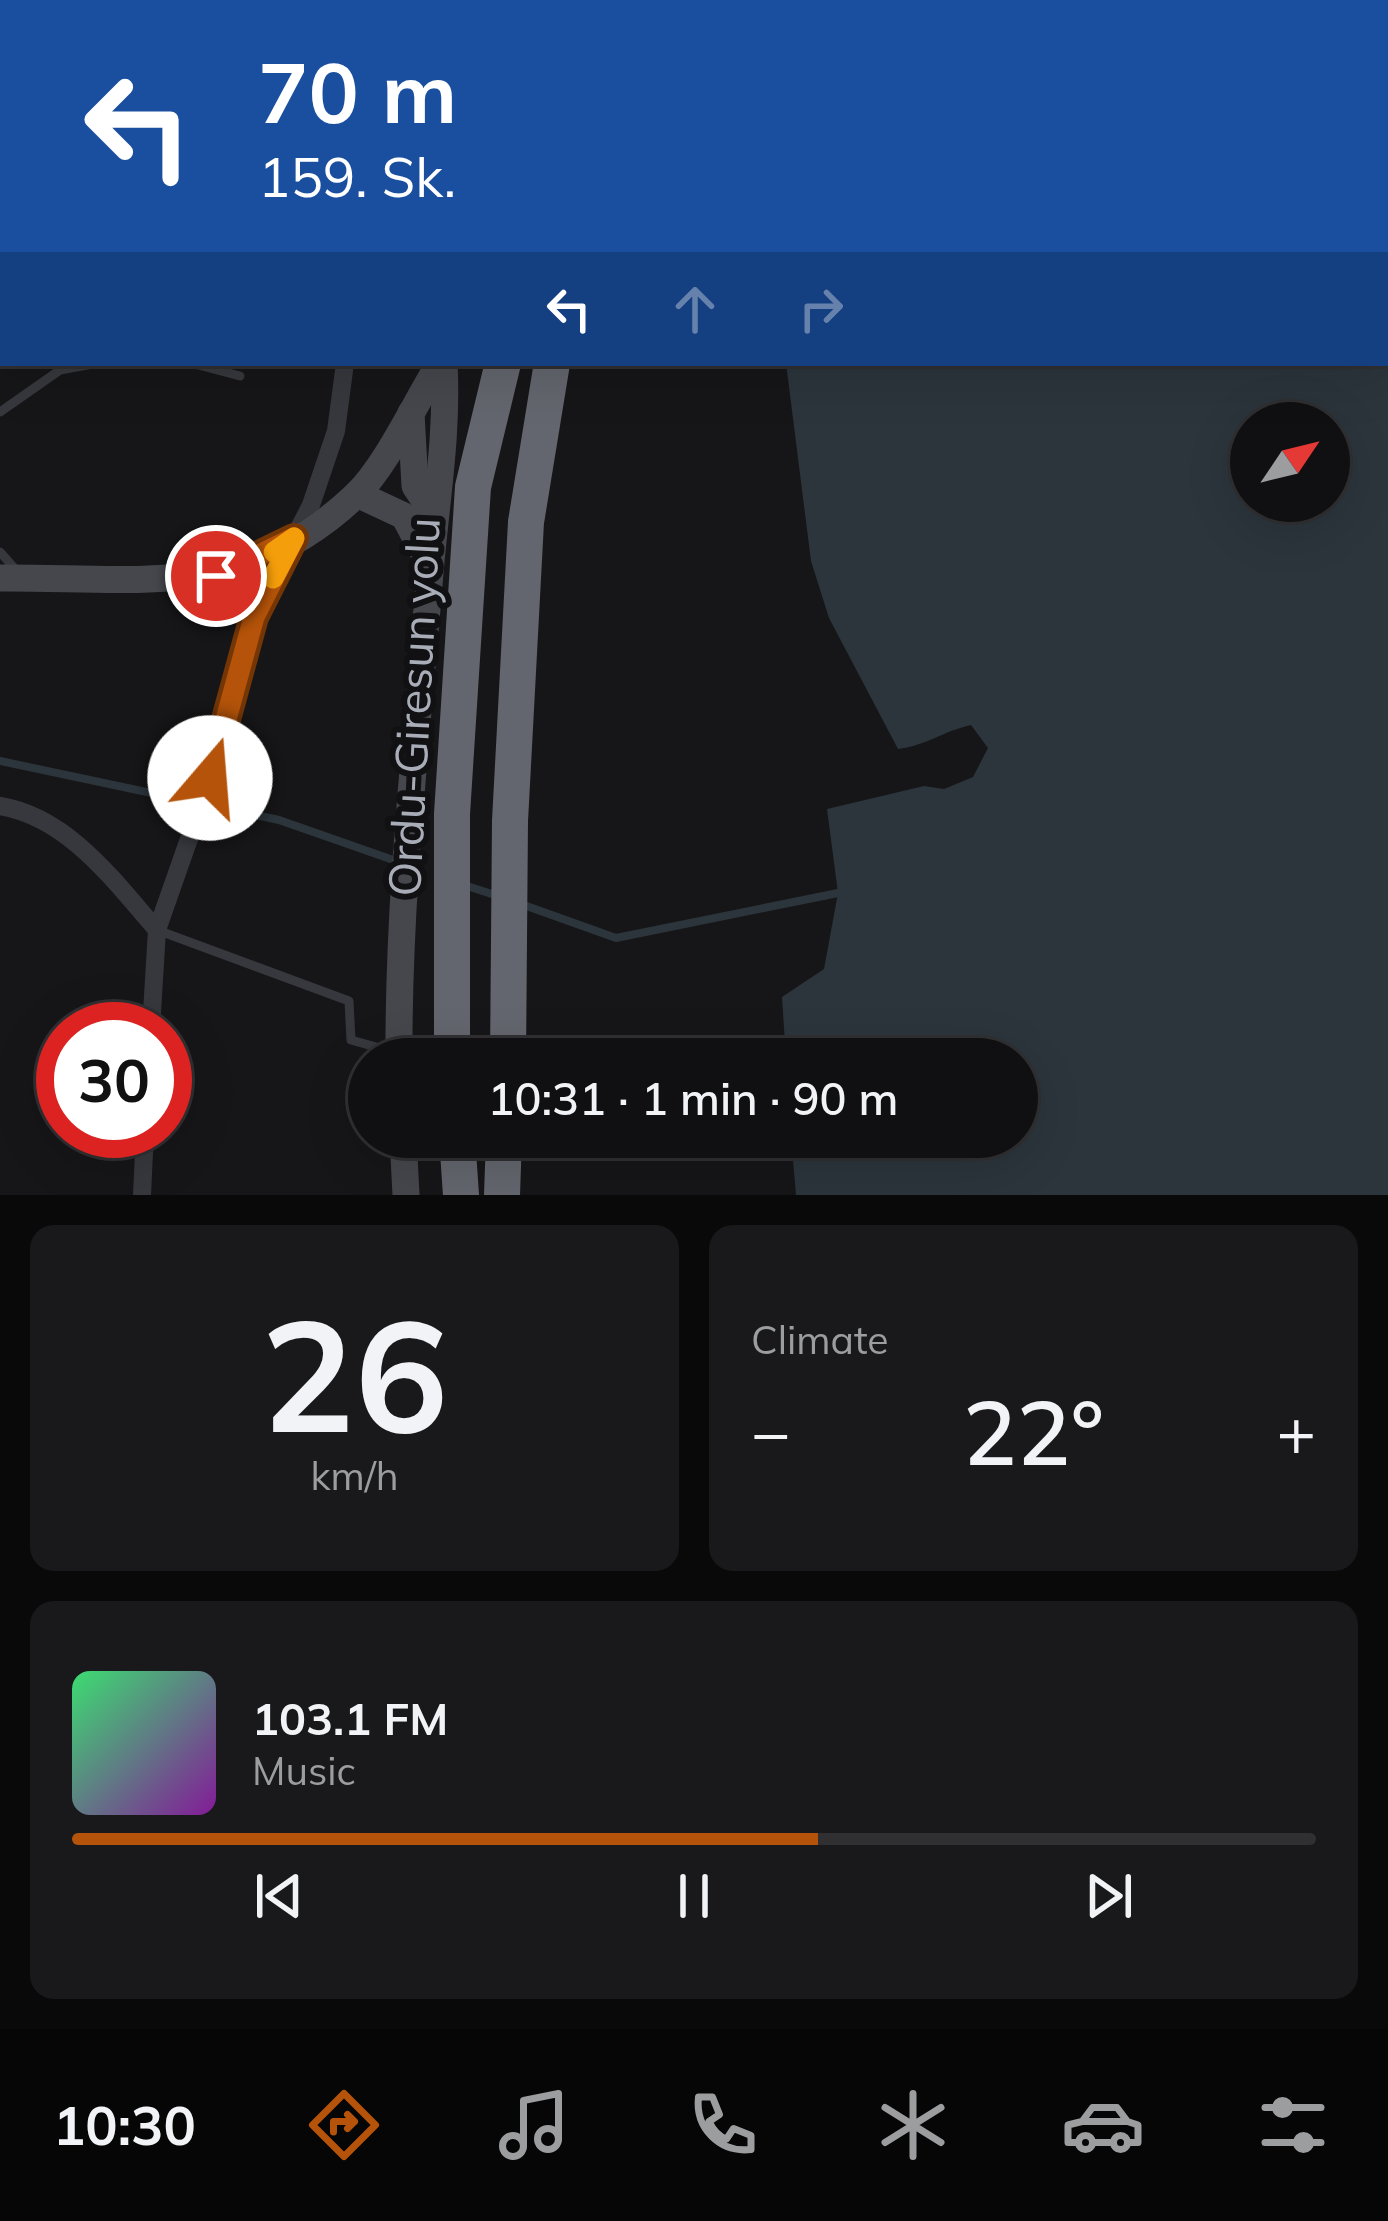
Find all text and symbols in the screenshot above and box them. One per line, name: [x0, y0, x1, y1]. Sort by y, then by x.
text: 70 m: [258, 39, 457, 144]
icon: left: [60, 48, 216, 204]
text: 159. Sk.: [258, 143, 456, 211]
icon: left: [536, 276, 602, 342]
icon: ahead: [662, 276, 728, 342]
icon: right: [788, 276, 854, 342]
north arrow: [1230, 402, 1350, 522]
map controls: [1230, 402, 1350, 522]
street label: Ordu-Giresun yolu: [375, 516, 451, 898]
pin: [165, 525, 267, 627]
icon: arrive: [183, 543, 249, 609]
position arrow: [147, 715, 273, 841]
speed limit sign: 30: [36, 1002, 192, 1158]
text: 10:31 · 1 min · 90 m: [487, 1070, 899, 1126]
text: 26: [261, 1275, 448, 1471]
text: Climate: [751, 1315, 889, 1364]
text: 22°: [963, 1375, 1104, 1488]
text: −: [751, 1390, 791, 1473]
text: +: [1276, 1390, 1316, 1473]
text: km/h: [310, 1451, 399, 1500]
text: 103.1 FM: [252, 1690, 448, 1746]
text: Music: [252, 1746, 356, 1795]
icon: previous: [246, 1863, 312, 1929]
icon: pause: [661, 1863, 727, 1929]
icon: next: [1076, 1863, 1142, 1929]
icon: directions: [302, 2083, 386, 2167]
icon: music: [492, 2083, 576, 2167]
icon: phone: [681, 2083, 765, 2167]
icon: climate: [871, 2083, 955, 2167]
icon: car: [1061, 2083, 1145, 2167]
icon: filters: [1251, 2083, 1335, 2167]
text: 10:30: [53, 2091, 196, 2159]

